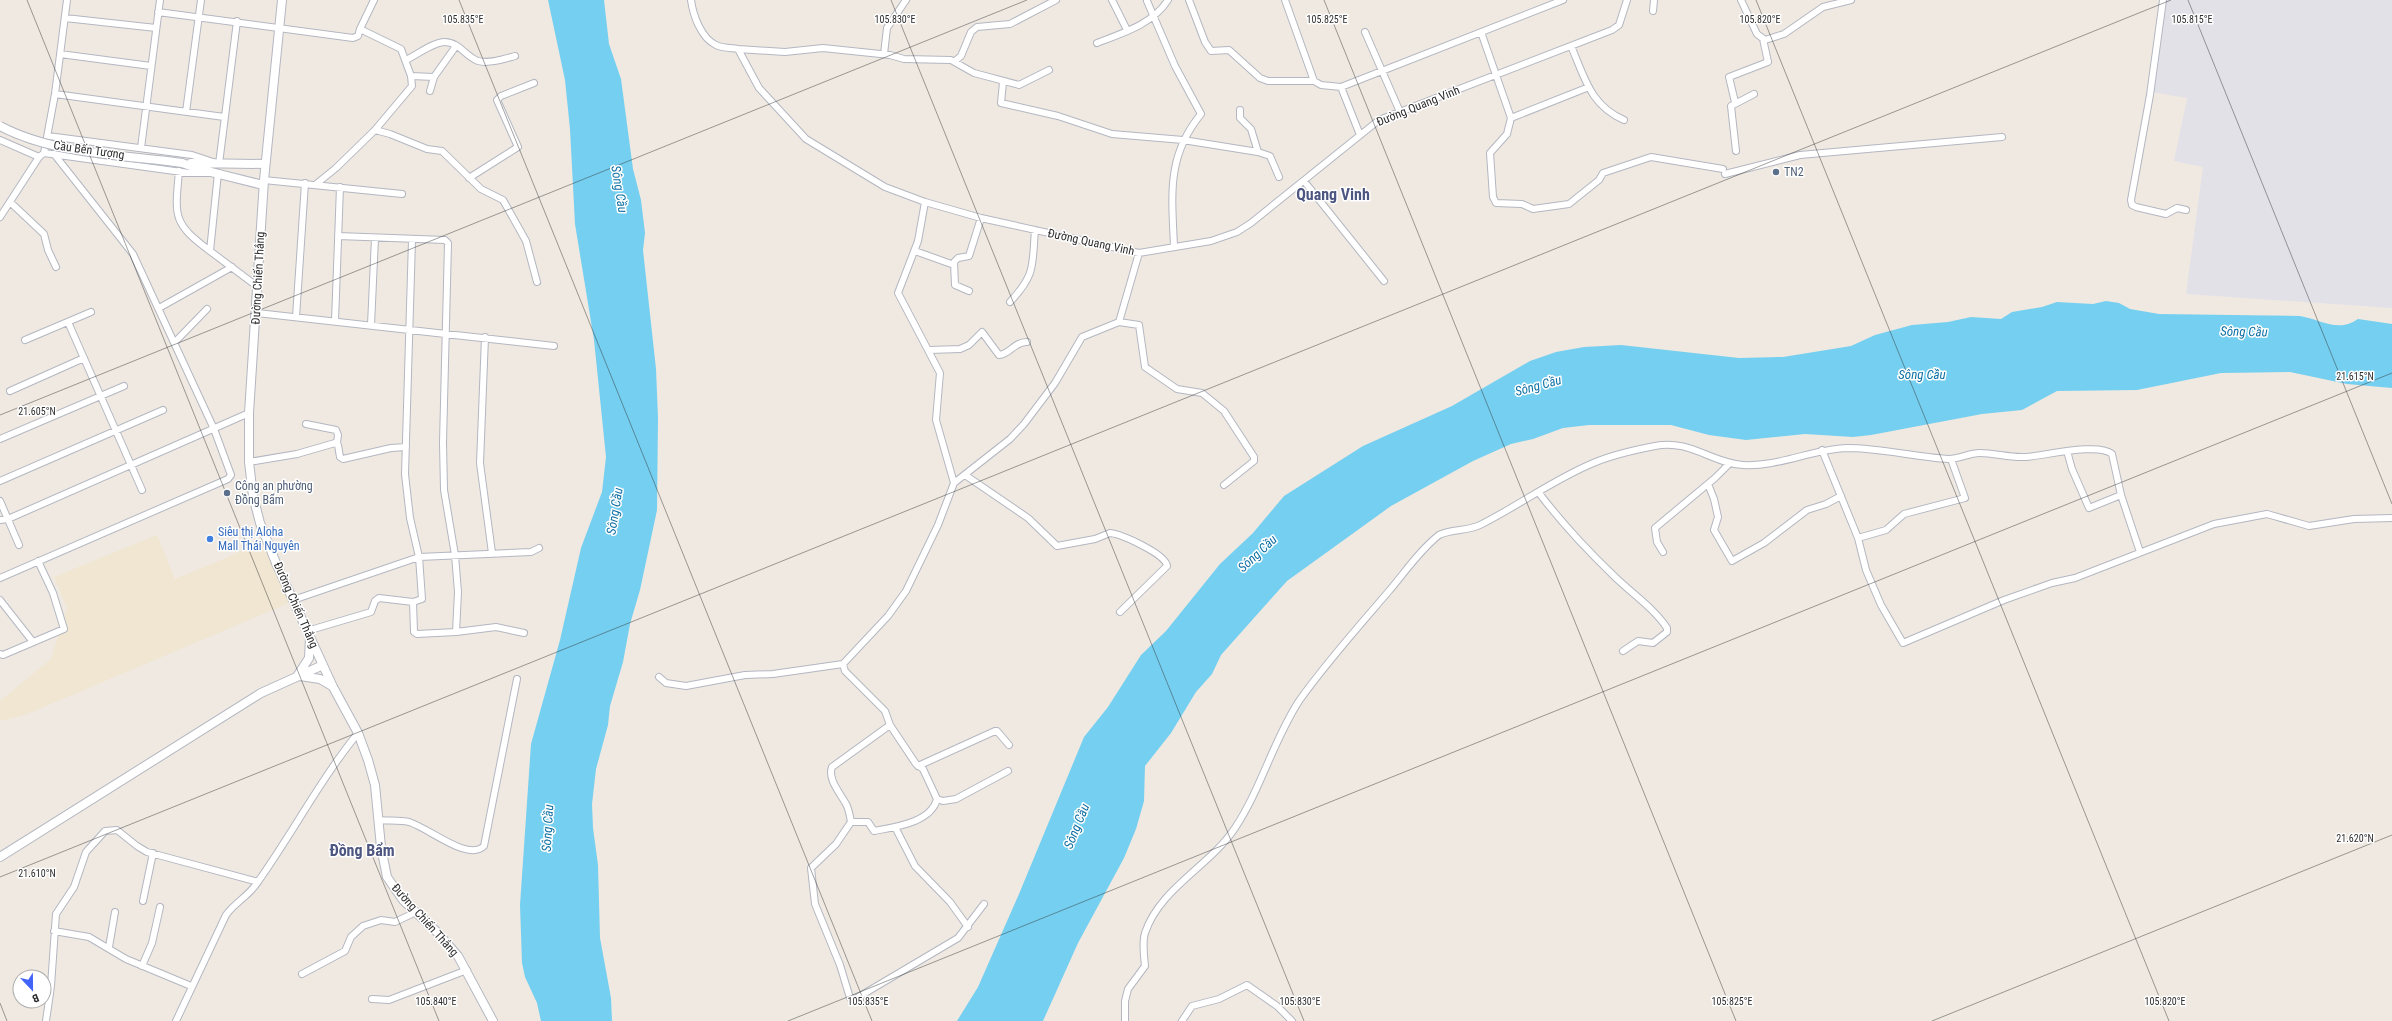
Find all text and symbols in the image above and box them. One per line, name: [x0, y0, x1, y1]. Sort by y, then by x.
text: 105.835°E: [443, 14, 484, 25]
text: 105.830°E: [875, 14, 916, 25]
text: 105.825°E: [1307, 14, 1348, 25]
text: 105.820°E: [1740, 14, 1781, 25]
text: 105.815°E: [2172, 14, 2213, 25]
street label: Đường Quang Vinh: [1374, 83, 1462, 129]
street label: Cầu Bến Tượng: [53, 138, 126, 162]
water label: Sông Cầu: [608, 164, 631, 214]
place label: TN2: [1784, 165, 1804, 179]
marker: TN2: [1771, 167, 1781, 177]
district label: Quang Vinh: [1296, 185, 1370, 204]
street label: Đường Quang Vinh: [1046, 226, 1136, 258]
street label: Đường Chiến Thắng: [249, 231, 267, 325]
water label: Sông Cầu: [2220, 324, 2268, 339]
water label: Sông Cầu: [1898, 367, 1946, 382]
text: 21.615°N: [2336, 371, 2374, 382]
water label: Sông Cầu: [1513, 372, 1563, 399]
text: 21.605°N: [18, 406, 56, 417]
place label: Công an phường Đồng Bẩm: [235, 479, 313, 507]
water label: Sông Cầu: [603, 486, 626, 536]
marker: Công an phường Đồng Bẩm: [222, 488, 232, 498]
place label: Siêu thị Aloha Mall Thái Nguyên: [218, 525, 300, 553]
water label: Sông Cầu: [1235, 532, 1280, 575]
marker: Siêu thị Aloha Mall Thái Nguyên: [205, 534, 215, 544]
street label: Đường Chiến Thắng: [271, 560, 321, 650]
water label: Sông Cầu: [1061, 801, 1092, 851]
water label: Sông Cầu: [539, 804, 556, 852]
text: 21.620°N: [2336, 833, 2374, 844]
district label: Đồng Bẩm: [329, 841, 395, 860]
text: 21.610°N: [18, 868, 56, 879]
street label: Đường Chiến Thắng: [389, 881, 461, 959]
north arrow: [12, 969, 52, 1009]
text: B: [30, 991, 41, 1005]
text: 105.840°E: [416, 996, 457, 1007]
text: 105.835°E: [848, 996, 889, 1007]
text: 105.830°E: [1280, 996, 1321, 1007]
text: 105.825°E: [1712, 996, 1753, 1007]
text: 105.820°E: [2145, 996, 2186, 1007]

